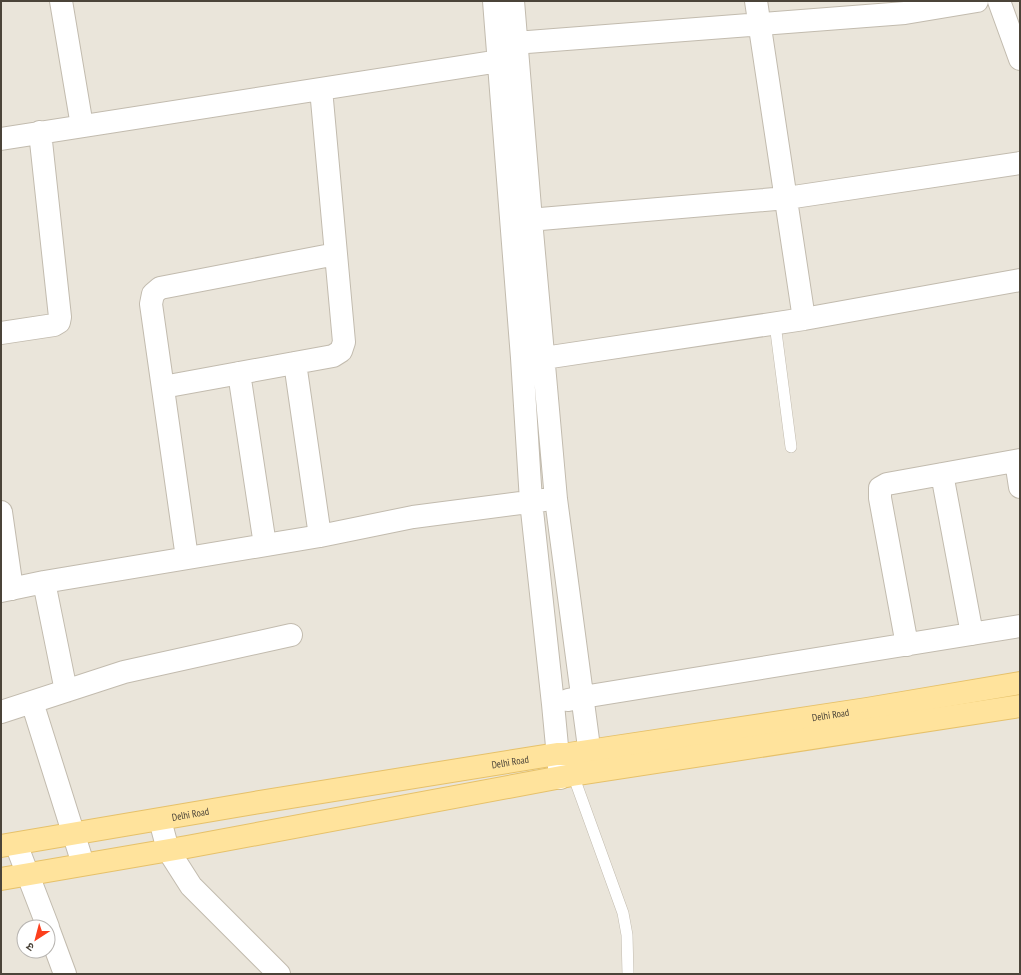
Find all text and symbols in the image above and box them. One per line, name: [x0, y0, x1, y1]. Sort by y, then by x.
street label: Delhi Road: [811, 706, 850, 724]
street label: Delhi Road: [491, 753, 530, 771]
street label: Delhi Road: [171, 805, 210, 824]
north arrow: [16, 919, 56, 959]
text: उ: [23, 939, 37, 955]

